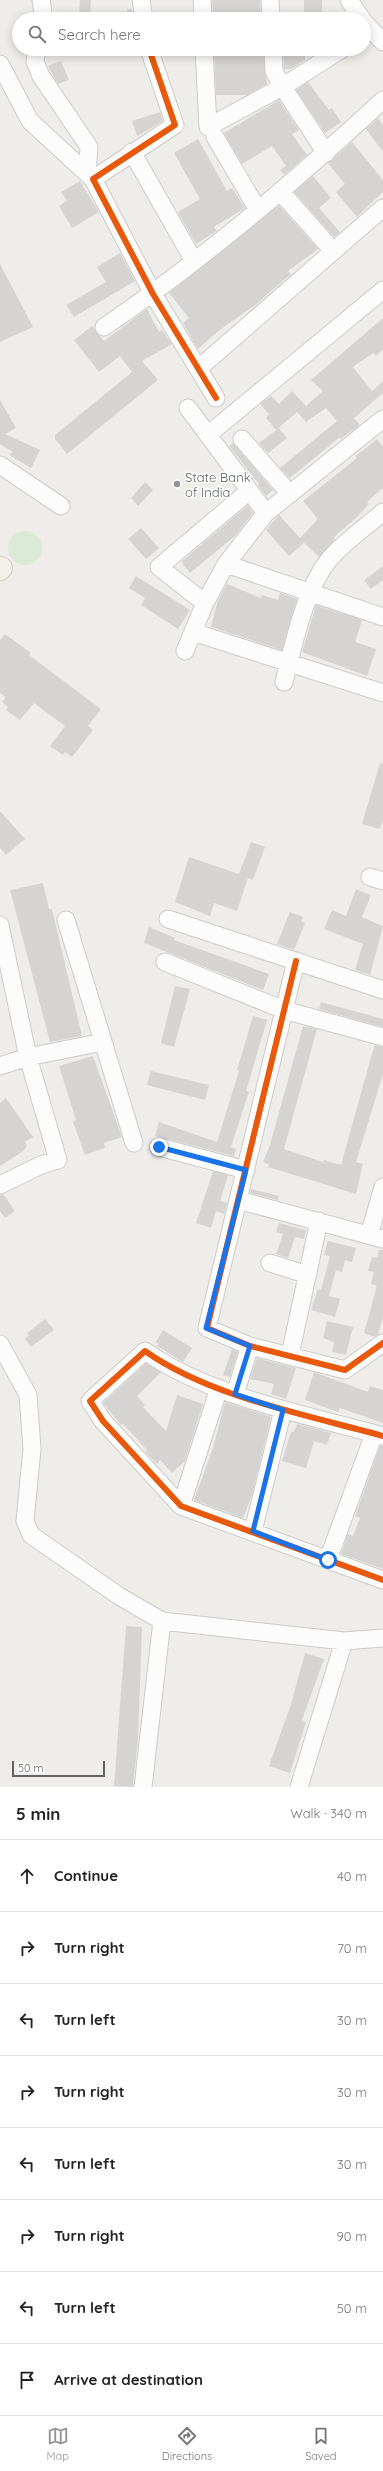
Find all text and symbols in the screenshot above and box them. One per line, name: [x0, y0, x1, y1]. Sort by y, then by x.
search box: [12, 12, 371, 56]
icon: search: [26, 23, 48, 45]
text: Search here: [58, 25, 141, 44]
place label: State Bank of India: [185, 469, 251, 500]
marker: State Bank of India: [172, 479, 182, 489]
route end: [150, 1138, 168, 1156]
route start: [319, 1551, 337, 1569]
scale bar: [12, 1759, 105, 1778]
text: 50 m: [18, 1761, 44, 1775]
text: 5 min: [16, 1803, 60, 1824]
text: Walk · 340 m: [290, 1805, 367, 1821]
icon: ahead: [16, 1865, 38, 1887]
text: Continue: [54, 1866, 118, 1885]
text: 40 m: [337, 1868, 367, 1884]
icon: right: [16, 1937, 38, 1959]
text: Turn right: [54, 1938, 125, 1957]
text: 70 m: [337, 1940, 367, 1956]
icon: left: [16, 2009, 38, 2031]
text: Turn left: [54, 2010, 116, 2029]
text: 30 m: [337, 2012, 367, 2028]
icon: right: [16, 2081, 38, 2103]
text: Turn right: [54, 2082, 125, 2101]
text: 30 m: [337, 2084, 367, 2100]
icon: left: [16, 2153, 38, 2175]
text: Turn left: [54, 2154, 116, 2173]
text: 30 m: [337, 2156, 367, 2172]
icon: right: [16, 2225, 38, 2247]
text: Turn right: [54, 2226, 125, 2245]
text: 90 m: [337, 2228, 367, 2244]
icon: left: [16, 2297, 38, 2319]
text: Turn left: [54, 2298, 116, 2317]
text: 50 m: [337, 2300, 367, 2316]
icon: arrive: [16, 2369, 38, 2391]
text: Arrive at destination: [54, 2370, 203, 2389]
tab: Map: [46, 2425, 69, 2463]
tab: Directions: [162, 2425, 212, 2463]
tab: Saved: [305, 2425, 337, 2463]

